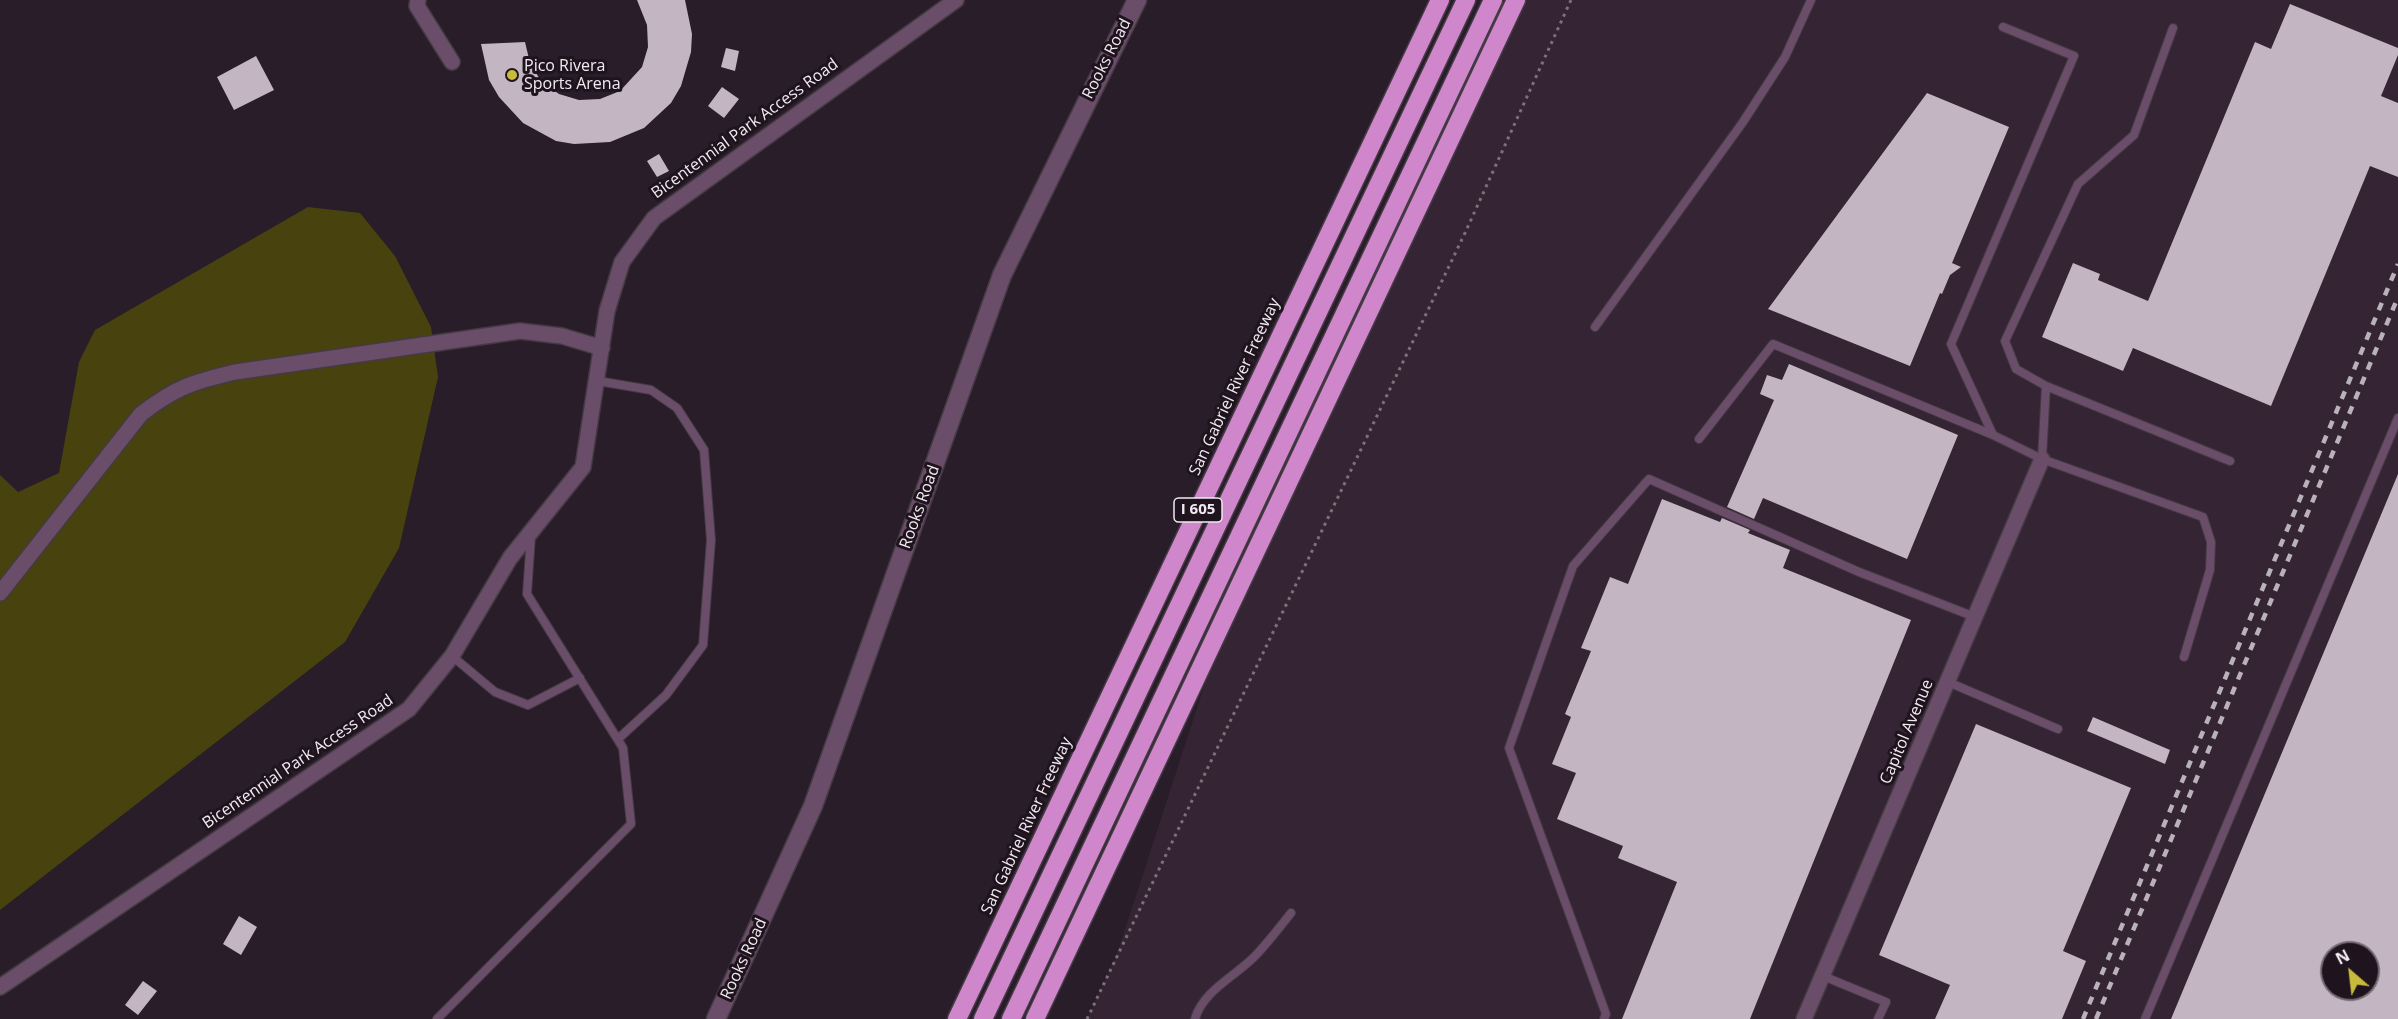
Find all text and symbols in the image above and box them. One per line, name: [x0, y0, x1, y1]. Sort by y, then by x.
street label: Rooks Road: [1079, 16, 1135, 102]
street label: Bicentennial Park Access Road: [648, 55, 842, 203]
place label: Pico Rivera Sports Arena: [524, 56, 621, 94]
marker: Pico Rivera Sports Arena: [505, 68, 519, 82]
street label: San Gabriel River Freeway: [1185, 295, 1285, 479]
street label: Rooks Road: [896, 463, 944, 551]
road number: I 605: [1174, 498, 1222, 522]
street label: Capitol Avenue: [1876, 677, 1938, 787]
street label: Bicentennial Park Access Road: [199, 691, 397, 833]
street label: San Gabriel River Freeway: [977, 734, 1077, 918]
street label: Rooks Road: [717, 915, 771, 1003]
north arrow: [2320, 941, 2380, 1001]
text: N: [2332, 944, 2353, 970]

